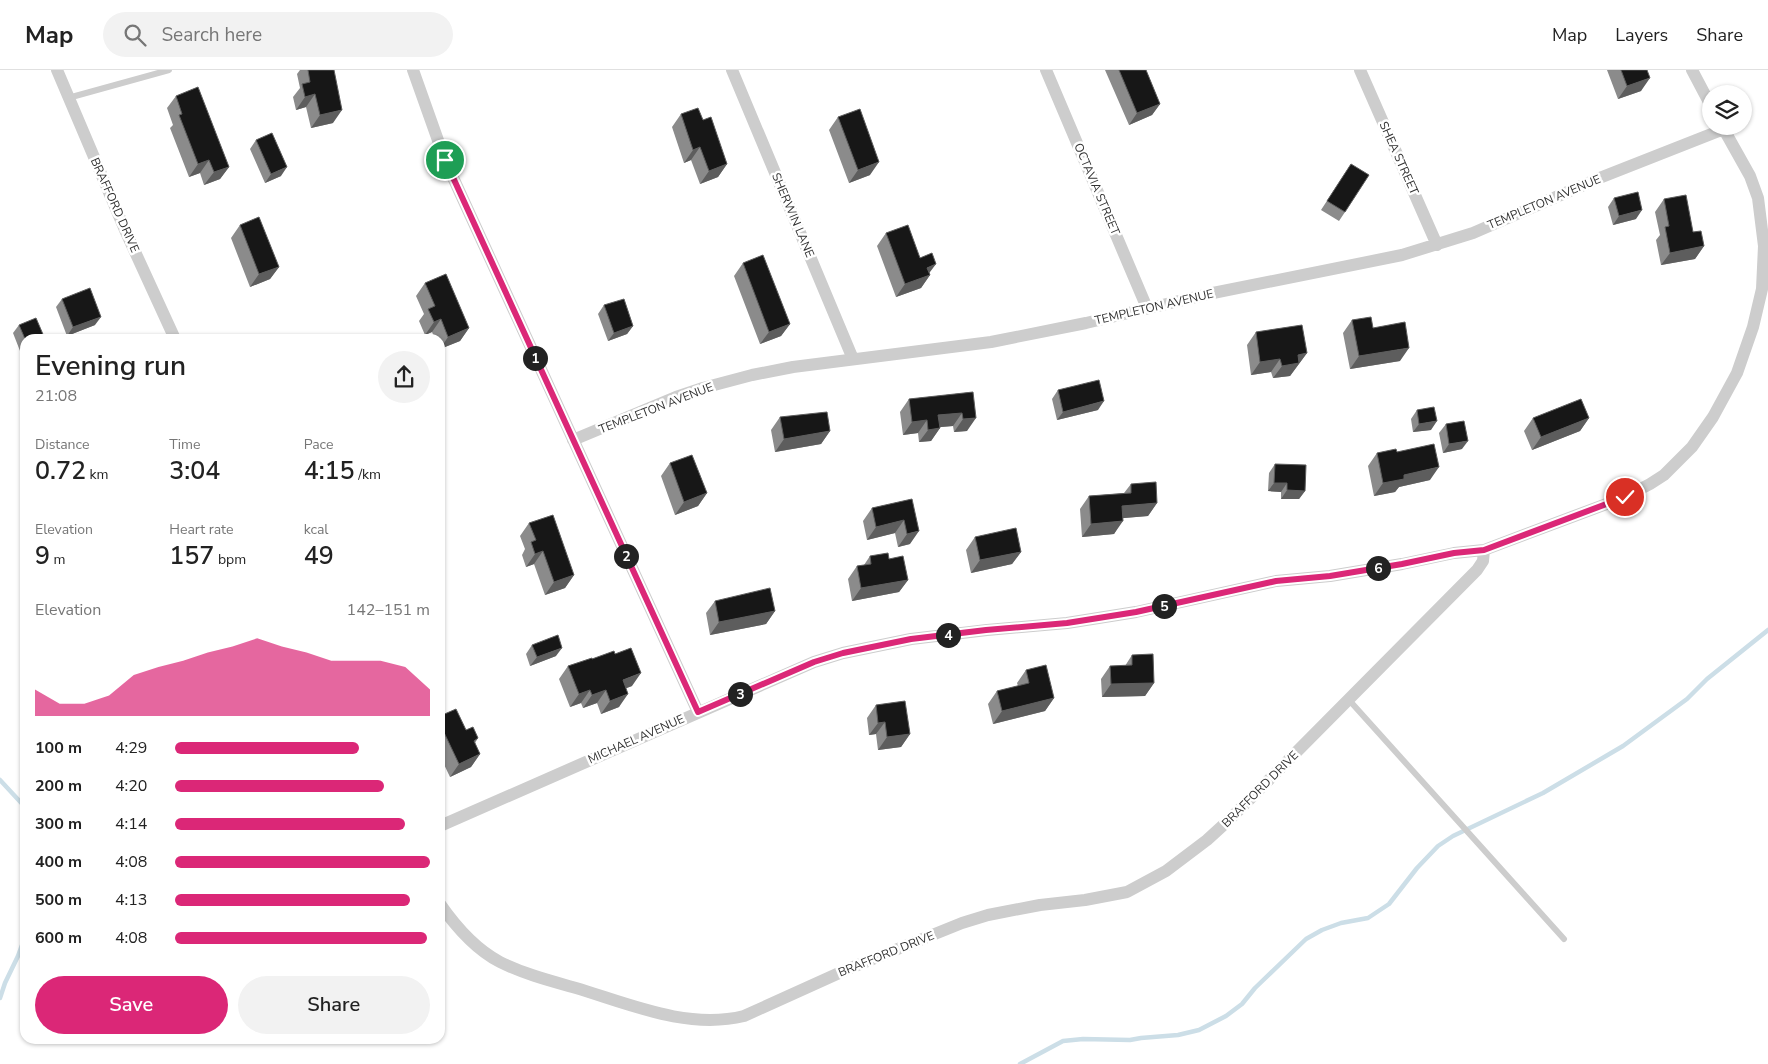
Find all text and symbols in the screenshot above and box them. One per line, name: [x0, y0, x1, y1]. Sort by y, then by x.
search box: [103, 12, 453, 57]
text: Map: [25, 19, 73, 51]
icon: search: [121, 21, 149, 49]
text: Search here: [161, 22, 262, 48]
text: Map: [1552, 23, 1587, 47]
text: Layers: [1615, 23, 1668, 47]
text: Share: [1696, 23, 1743, 47]
map controls: [1702, 85, 1752, 135]
button: layers: [1702, 85, 1752, 135]
street label: SHEA STREET: [1376, 119, 1423, 198]
pin: [424, 139, 466, 181]
street label: OCTAVIA STREET: [1070, 141, 1124, 238]
icon: arrive: [431, 146, 459, 174]
street label: BRAFFORD DRIVE: [87, 155, 143, 255]
street label: SHERWIN LANE: [768, 170, 818, 260]
street label: TEMPLETON AVENUE: [1485, 171, 1603, 233]
street label: TEMPLETON AVENUE: [1093, 286, 1215, 328]
pin: 1: [522, 346, 548, 370]
text: Evening run: [35, 347, 186, 385]
text: 1: [531, 349, 540, 368]
button: share: [378, 351, 430, 403]
street label: TEMPLETON AVENUE: [597, 379, 715, 437]
text: 21:08: [35, 385, 77, 407]
text: Distance: [35, 435, 89, 454]
text: Time: [169, 435, 200, 454]
text: Pace: [304, 435, 333, 454]
text: 0.72: [35, 454, 86, 488]
text: 3:04: [169, 454, 220, 488]
text: 4:15: [304, 454, 355, 488]
text: km: [86, 465, 109, 484]
text: /km: [355, 465, 381, 484]
pin: [1604, 476, 1646, 518]
icon: check: [1611, 483, 1639, 511]
text: Elevation: [35, 520, 93, 539]
text: Heart rate: [169, 520, 233, 539]
text: kcal: [304, 520, 328, 539]
text: 9: [35, 539, 50, 573]
text: 157: [169, 539, 214, 573]
text: 49: [304, 539, 334, 573]
pin: 2: [614, 544, 638, 568]
text: 2: [622, 547, 631, 566]
text: m: [50, 550, 66, 569]
text: bpm: [214, 550, 246, 569]
pin: 6: [1366, 556, 1390, 580]
text: 6: [1374, 559, 1383, 578]
pin: 5: [1152, 594, 1176, 618]
text: 5: [1160, 597, 1169, 616]
text: Elevation: [35, 599, 101, 621]
text: 142–151 m: [347, 599, 430, 621]
pin: 4: [936, 622, 960, 648]
text: 4: [944, 626, 953, 645]
pin: 3: [728, 682, 752, 706]
text: 3: [736, 685, 745, 704]
street label: MICHAEL AVENUE: [585, 711, 687, 767]
text: 100 m: [35, 737, 82, 759]
text: 4:29: [115, 737, 147, 759]
street label: BRAFFORD DRIVE: [1218, 747, 1302, 831]
text: 200 m: [35, 775, 82, 797]
text: 4:20: [115, 775, 147, 797]
text: 300 m: [35, 813, 82, 835]
text: 4:14: [115, 813, 147, 835]
text: 400 m: [35, 851, 82, 873]
text: 4:08: [115, 851, 147, 873]
text: 500 m: [35, 889, 82, 911]
text: 4:13: [115, 889, 147, 911]
text: 600 m: [35, 927, 82, 949]
text: 4:08: [115, 927, 147, 949]
street label: BRAFFORD DRIVE: [836, 927, 936, 981]
button: Save: [35, 976, 228, 1034]
button: Share: [238, 976, 430, 1034]

